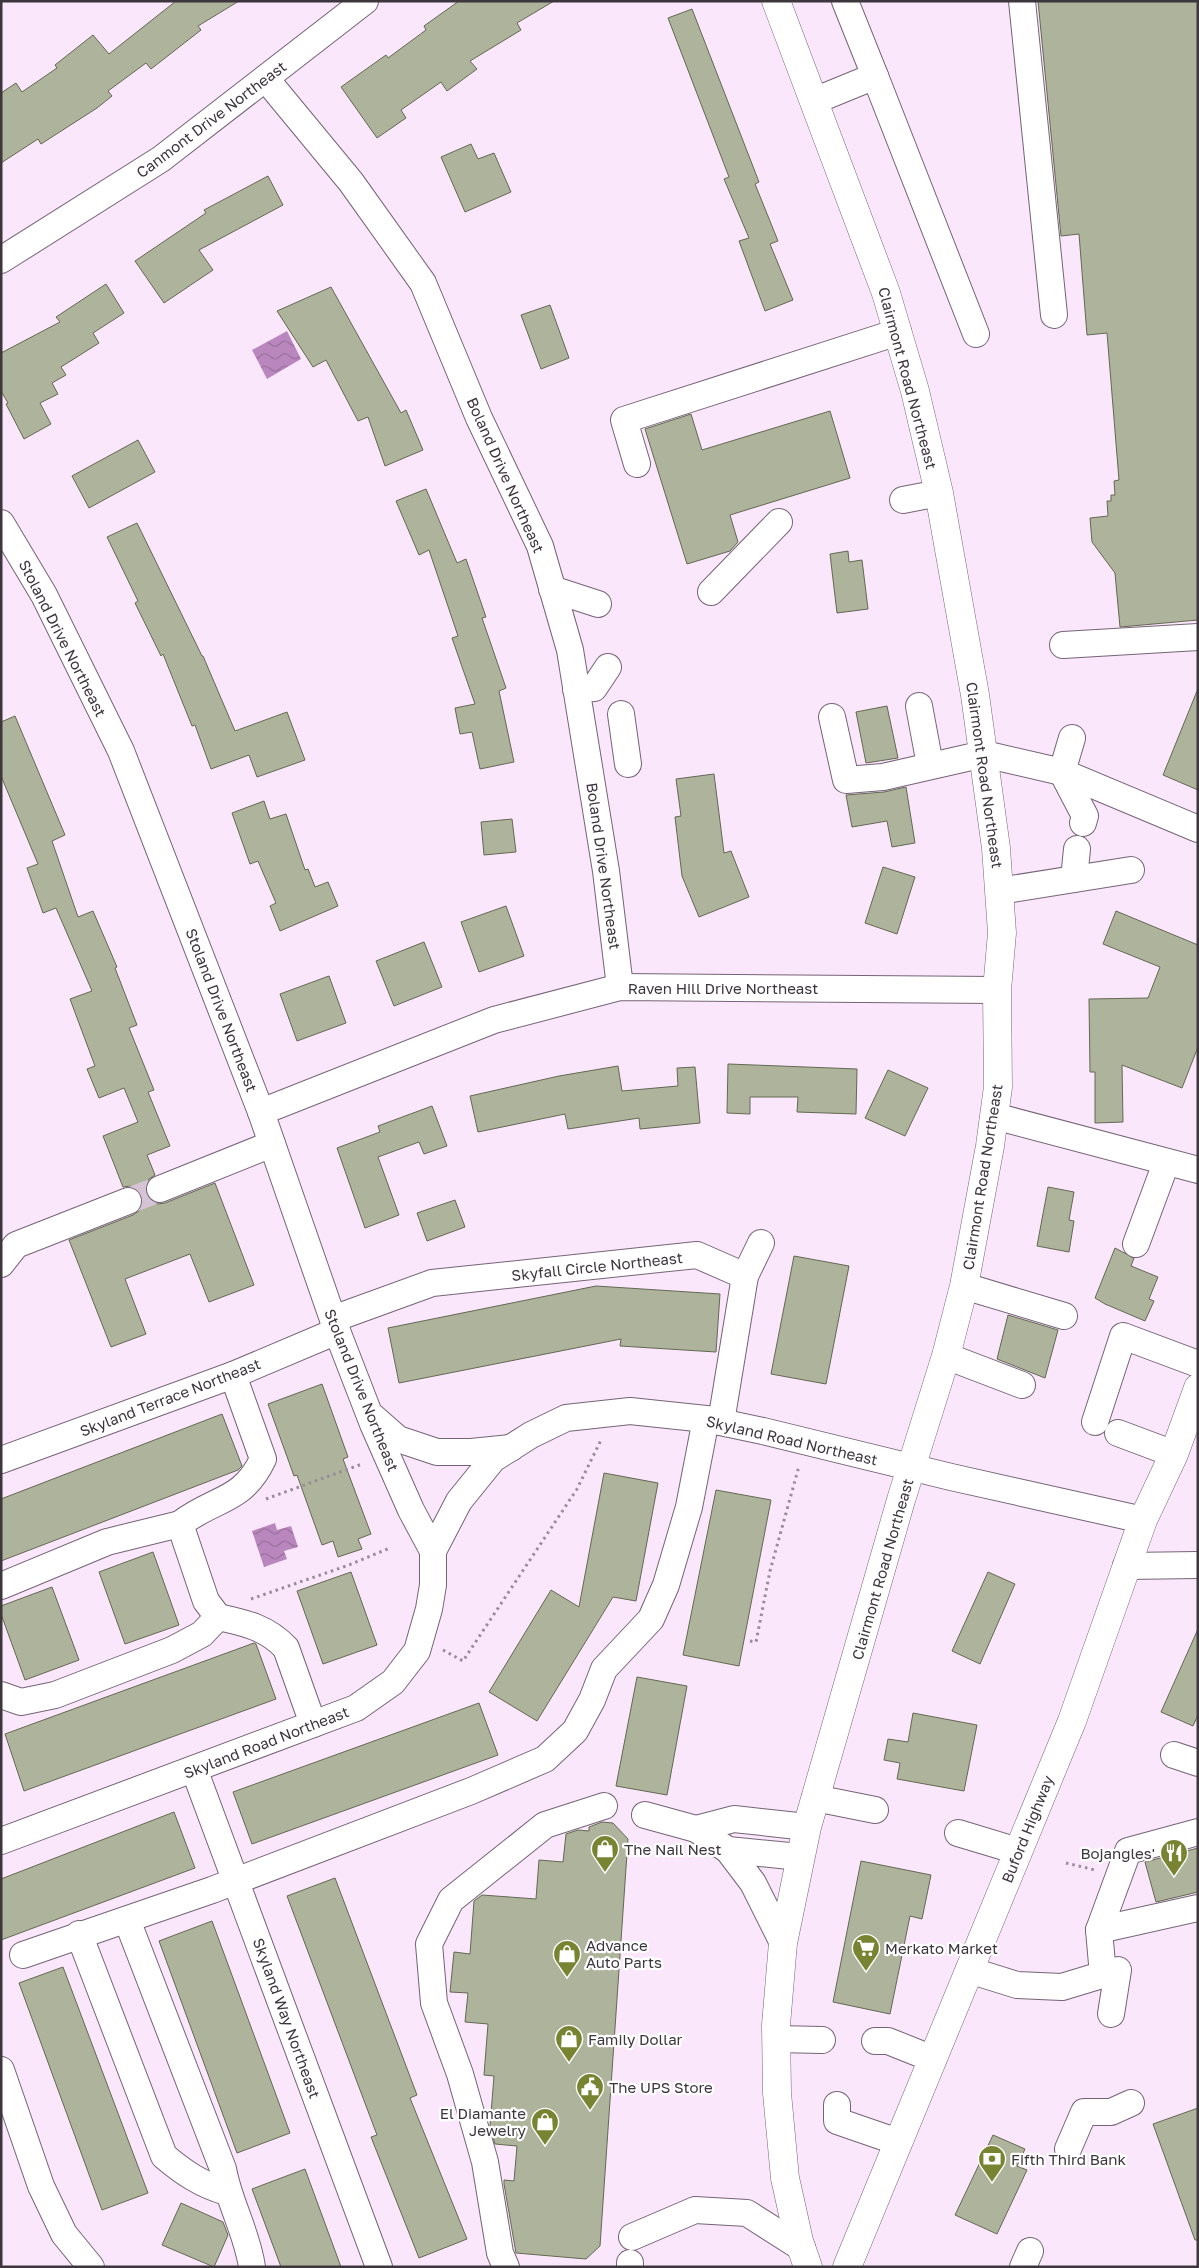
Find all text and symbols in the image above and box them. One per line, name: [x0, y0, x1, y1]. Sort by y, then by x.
street label: Canmont Drive Northeast: [133, 57, 289, 181]
street label: Clairmont Road Northeast: [875, 285, 941, 471]
street label: Boland Drive Northeast: [464, 394, 548, 556]
street label: Stoland Drive Northeast: [16, 557, 110, 719]
street label: Clairmont Road Northeast: [963, 681, 1007, 869]
street label: Boland Drive Northeast: [583, 781, 625, 951]
street label: Stoland Drive Northeast: [182, 926, 262, 1094]
street label: Raven Hill Drive Northeast: [628, 979, 818, 997]
street label: Clairmont Road Northeast: [958, 1083, 1006, 1271]
street label: Skyfall Circle Northeast: [511, 1248, 683, 1284]
street label: Stoland Drive Northeast: [321, 1306, 403, 1474]
street label: Skyland Terrace Northeast: [77, 1354, 263, 1440]
street label: Skyland Road Northeast: [704, 1411, 880, 1469]
street label: Clairmont Road Northeast: [847, 1476, 917, 1662]
street label: Skyland Road Northeast: [181, 1702, 351, 1782]
street label: Buford Highway: [997, 1772, 1057, 1885]
shop icon: The Nail Nest: [590, 1834, 620, 1873]
restaurant icon: Bojangles': [1159, 1838, 1189, 1877]
place label: The Nail Nest: [624, 1840, 721, 1858]
place label: Bojangles': [1080, 1844, 1155, 1862]
supermarket icon: Merkato Market: [851, 1933, 881, 1972]
street label: Skyland Way Northeast: [250, 1935, 324, 2101]
place label: Advance Auto Parts: [586, 1936, 662, 1971]
shop icon: Advance Auto Parts: [552, 1939, 582, 1978]
place label: Merkato Market: [885, 1939, 998, 1957]
shop icon: Family Dollar: [554, 2024, 584, 2063]
place label: Family Dollar: [588, 2030, 683, 2048]
public building icon: The UPS Store: [575, 2072, 605, 2111]
place label: The UPS Store: [609, 2078, 713, 2096]
place label: El Diamante Jewelry: [440, 2104, 527, 2139]
shop icon: El Diamante Jewelry: [530, 2107, 560, 2146]
bank icon: Fifth Third Bank: [977, 2144, 1007, 2183]
place label: Fifth Third Bank: [1011, 2150, 1127, 2168]

